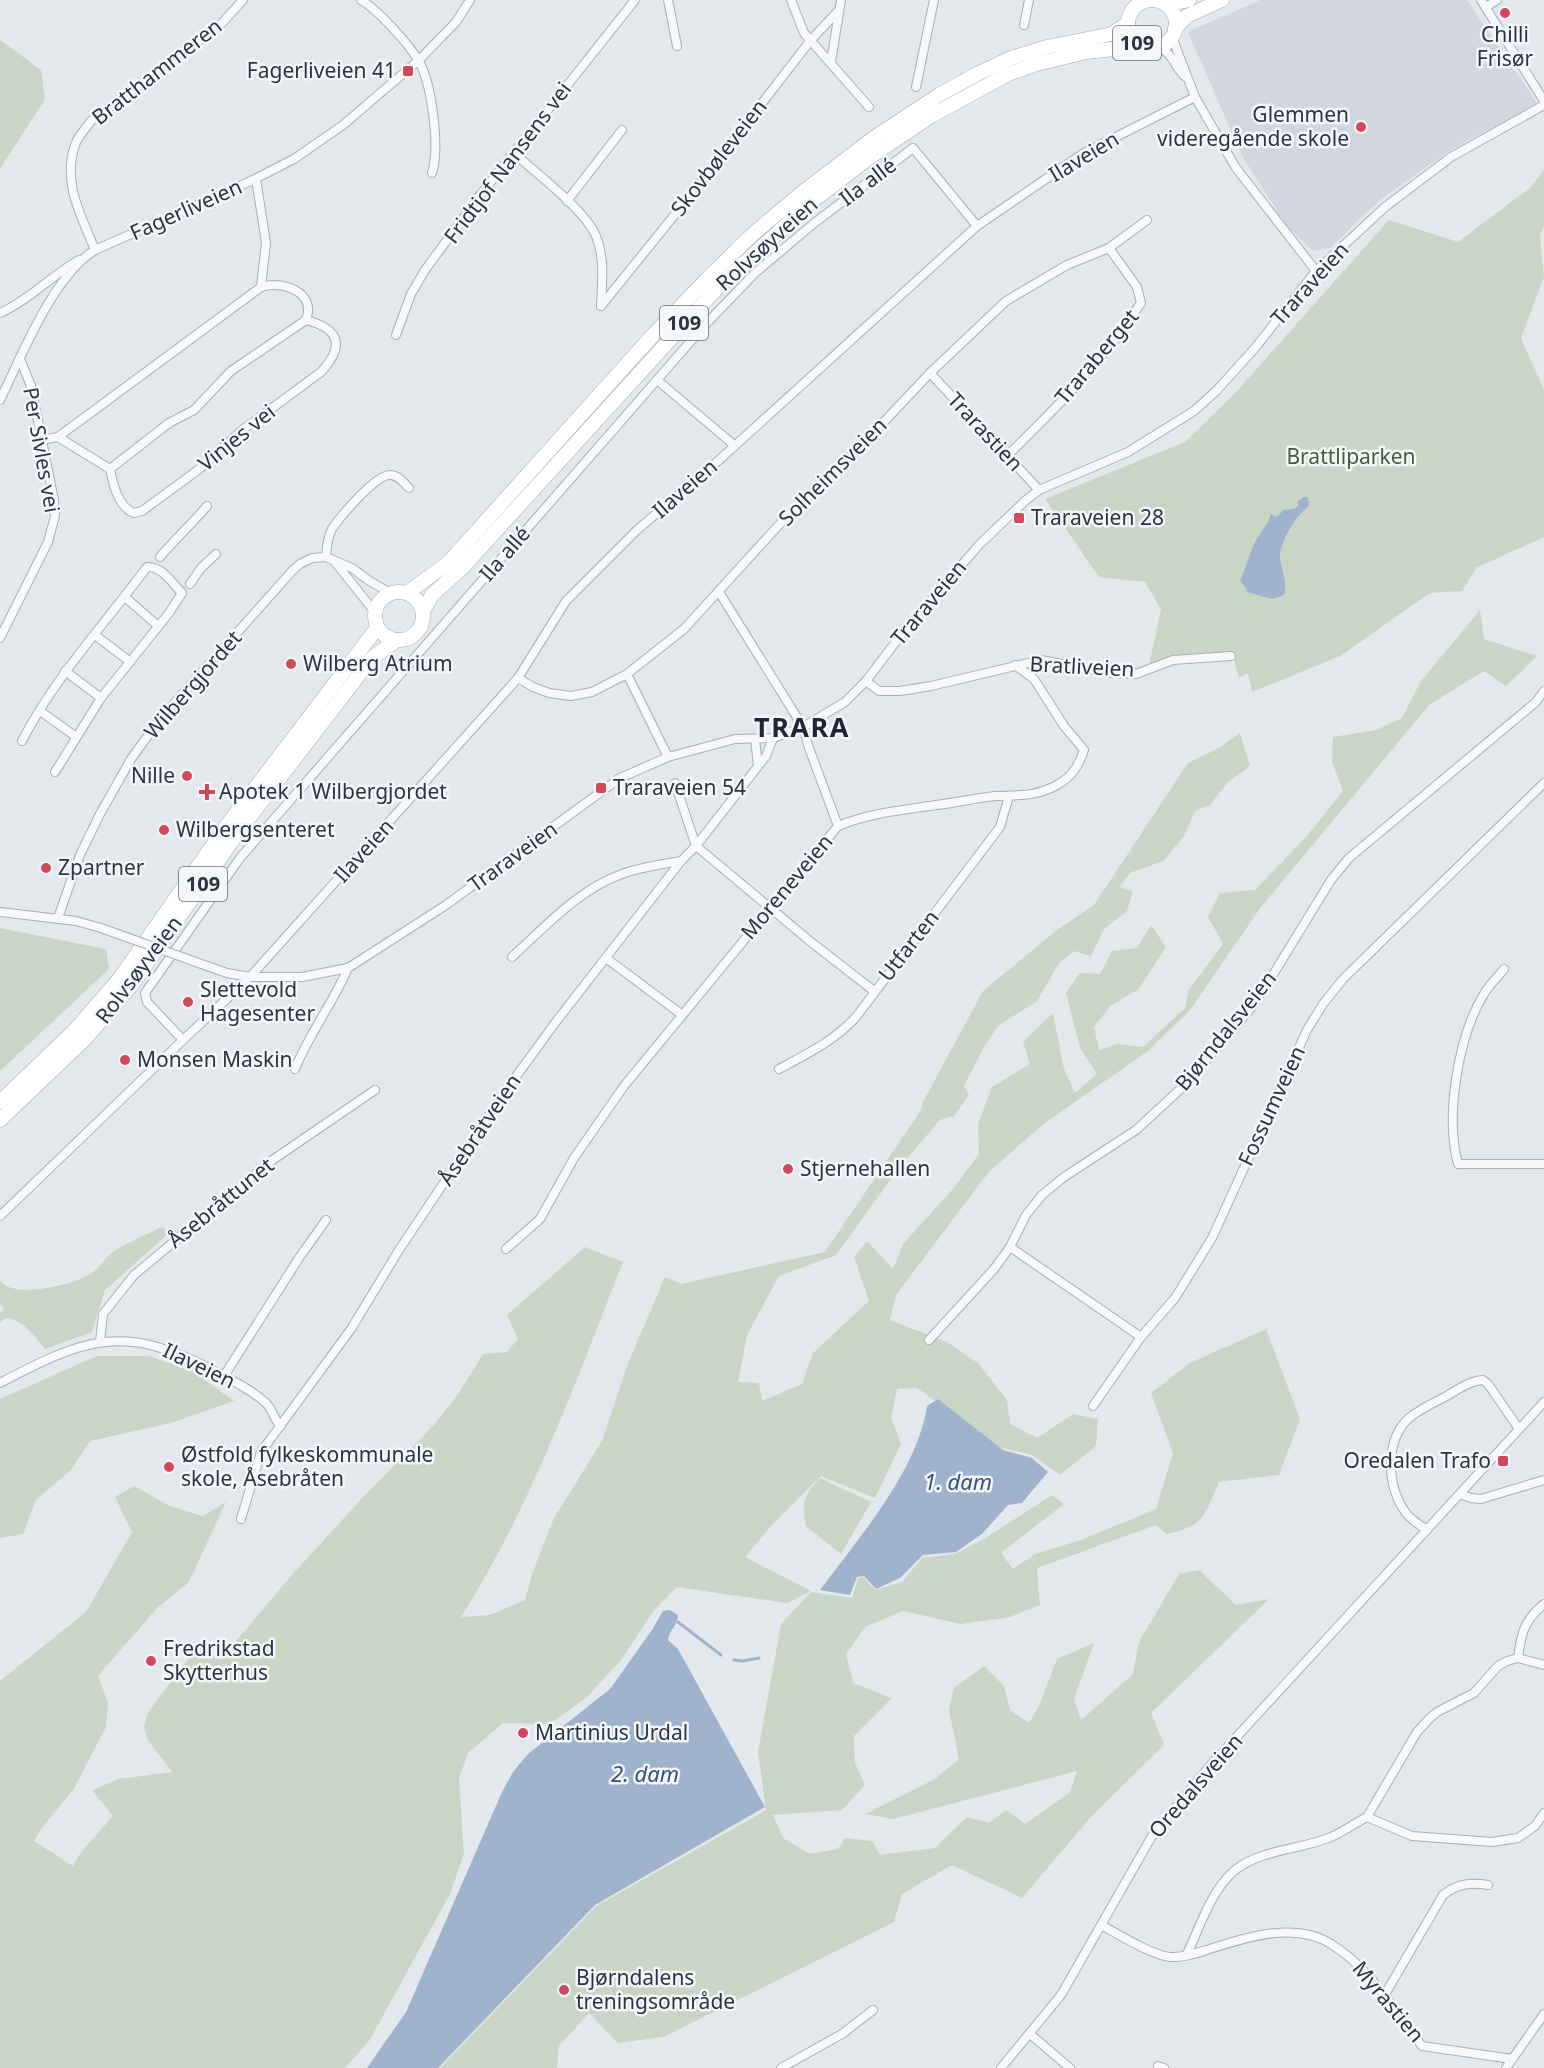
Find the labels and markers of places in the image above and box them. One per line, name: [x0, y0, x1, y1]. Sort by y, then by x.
marker: Chilli Frisør: [1498, 6, 1512, 20]
place label: Chilli Frisør: [1477, 20, 1534, 72]
place label: Fagerliveien 41: [247, 56, 396, 84]
marker: Fagerliveien 41: [401, 64, 415, 78]
place label: Glemmen videregående skole: [1157, 100, 1349, 152]
marker: Glemmen videregående skole: [1354, 120, 1368, 134]
place label: Traraveien 28: [1031, 503, 1164, 531]
marker: Traraveien 28: [1012, 511, 1026, 525]
place label: Wilberg Atrium: [303, 649, 453, 677]
marker: Wilberg Atrium: [284, 657, 298, 671]
place label: Nille: [131, 761, 175, 789]
marker: Nille: [180, 769, 194, 783]
place label: Traraveien 54: [613, 773, 746, 801]
place label: Apotek 1 Wilbergjordet: [219, 777, 447, 805]
marker: Traraveien 54: [594, 781, 608, 795]
marker: Apotek 1 Wilbergjordet: [200, 785, 214, 799]
place label: Wilbergsenteret: [176, 815, 335, 843]
marker: Wilbergsenteret: [157, 823, 171, 837]
place label: Zpartner: [58, 853, 145, 881]
marker: Zpartner: [39, 861, 53, 875]
place label: Slettevold Hagesenter: [200, 975, 315, 1027]
marker: Slettevold Hagesenter: [181, 995, 195, 1009]
place label: Monsen Maskin: [137, 1045, 293, 1073]
marker: Monsen Maskin: [118, 1053, 132, 1067]
place label: Stjernehallen: [800, 1154, 930, 1182]
marker: Stjernehallen: [781, 1162, 795, 1176]
place label: Østfold fylkeskommunale skole, Åsebråten: [181, 1440, 433, 1492]
place label: Oredalen Trafo: [1344, 1446, 1491, 1474]
marker: Oredalen Trafo: [1496, 1454, 1510, 1468]
marker: Østfold fylkeskommunale skole, Åsebråten: [162, 1460, 176, 1474]
place label: Fredrikstad Skytterhus: [163, 1634, 275, 1686]
marker: Fredrikstad Skytterhus: [144, 1654, 158, 1668]
place label: Martinius Urdal: [535, 1718, 688, 1746]
marker: Martinius Urdal: [516, 1726, 530, 1740]
place label: Bjørndalens treningsområde: [576, 1963, 735, 2015]
marker: Bjørndalens treningsområde: [557, 1983, 571, 1997]

